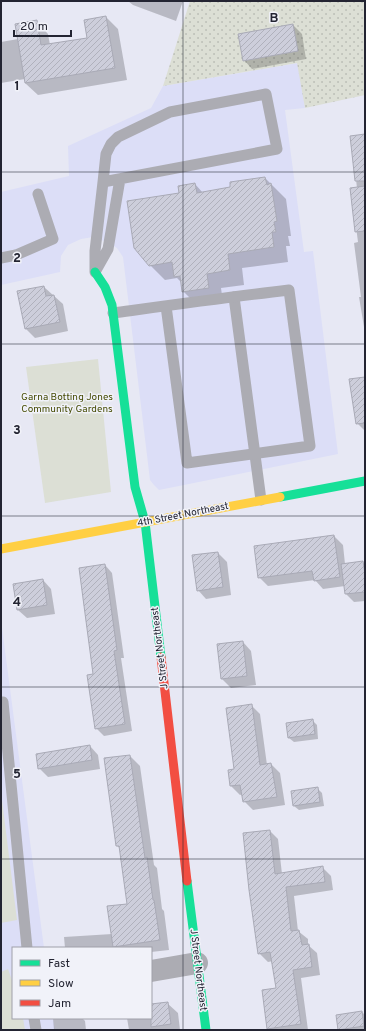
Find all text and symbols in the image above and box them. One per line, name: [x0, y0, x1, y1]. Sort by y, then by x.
text: B: [270, 11, 279, 27]
scale bar: [14, 12, 71, 38]
text: 20 m: [20, 19, 48, 35]
text: 1: [14, 79, 20, 95]
text: 2: [13, 251, 21, 267]
park label: Garna Botting Jones Community Gardens: [21, 391, 113, 416]
text: 3: [13, 423, 21, 439]
street label: 4th Street Northeast: [136, 500, 230, 530]
text: 4: [13, 595, 21, 611]
street label: J Street Northeast: [148, 606, 171, 690]
text: 5: [13, 767, 21, 783]
street label: J Street Northeast: [187, 928, 210, 1012]
legend: [12, 947, 152, 1019]
text: Fast: [48, 956, 70, 972]
text: Slow: [48, 976, 74, 992]
text: Jam: [48, 996, 71, 1012]

